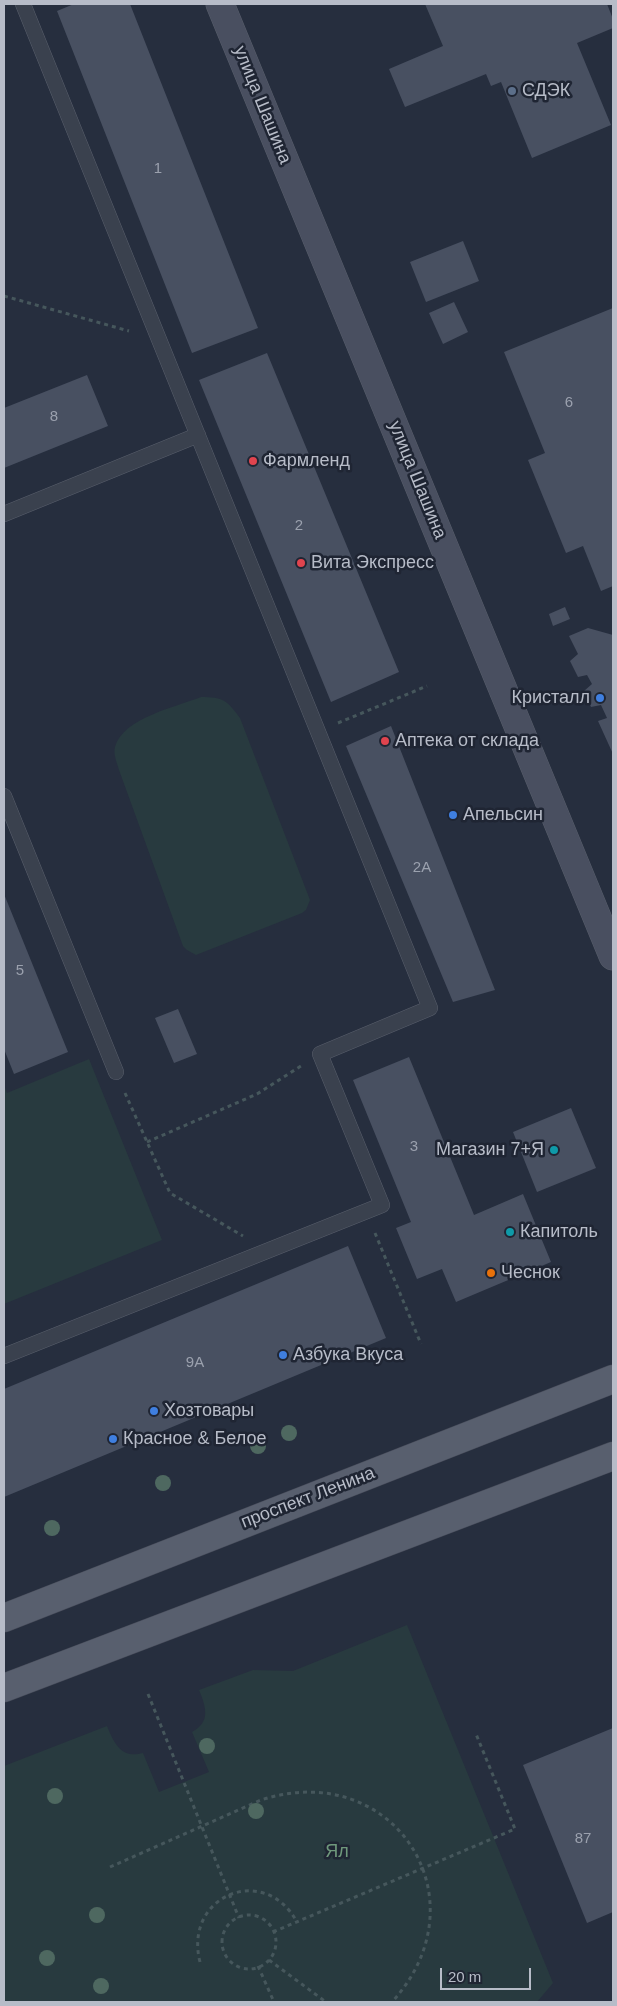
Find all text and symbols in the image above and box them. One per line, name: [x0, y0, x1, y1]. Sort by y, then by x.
street label: улица Шашина: [228, 43, 296, 167]
place label: СДЭК: [522, 80, 570, 102]
marker: СДЭК: [506, 85, 518, 97]
house number: 1: [154, 160, 162, 178]
house number: 6: [565, 394, 573, 412]
house number: 8: [50, 408, 58, 426]
street label: улица Шашина: [383, 418, 451, 542]
place label: Фармленд: [263, 450, 350, 472]
marker: Фармленд: [247, 455, 259, 467]
house number: 2: [295, 517, 303, 535]
place label: Вита Экспресс: [311, 552, 434, 574]
marker: Вита Экспресс: [295, 557, 307, 569]
place label: Кристалл: [511, 687, 590, 709]
marker: Кристалл: [594, 692, 606, 704]
place label: Аптека от склада: [395, 730, 539, 752]
marker: Аптека от склада: [379, 735, 391, 747]
place label: Апельсин: [463, 804, 543, 826]
marker: Апельсин: [447, 809, 459, 821]
house number: 2А: [413, 859, 431, 877]
house number: 5: [16, 962, 24, 980]
house number: 3: [410, 1138, 418, 1156]
place label: Магазин 7+Я: [436, 1139, 544, 1161]
marker: Магазин 7+Я: [548, 1144, 560, 1156]
place label: Капитоль: [520, 1221, 598, 1243]
marker: Капитоль: [504, 1226, 516, 1238]
place label: Чеснок: [501, 1262, 560, 1284]
marker: Чеснок: [485, 1267, 497, 1279]
place label: Азбука Вкуса: [293, 1344, 403, 1366]
marker: Азбука Вкуса: [277, 1349, 289, 1361]
house number: 9А: [186, 1354, 204, 1372]
place label: Хозтовары: [164, 1400, 254, 1422]
marker: Хозтовары: [148, 1405, 160, 1417]
place label: Красное & Белое: [123, 1428, 266, 1450]
marker: Красное & Белое: [107, 1433, 119, 1445]
street label: проспект Ленина: [238, 1463, 378, 1533]
house number: 87: [575, 1830, 591, 1848]
park label: Ял: [325, 1841, 349, 1863]
scale bar: [442, 1958, 533, 1990]
text: 20 m: [448, 1968, 481, 1985]

